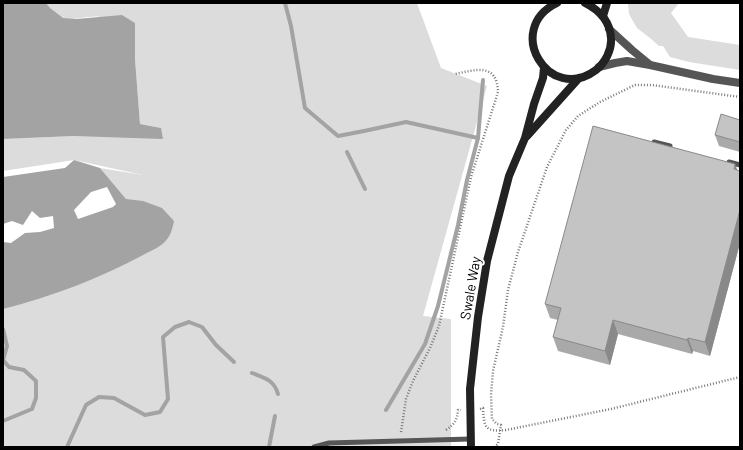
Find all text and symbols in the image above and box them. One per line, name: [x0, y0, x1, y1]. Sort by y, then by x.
street label: Swale Way: [456, 255, 484, 321]

